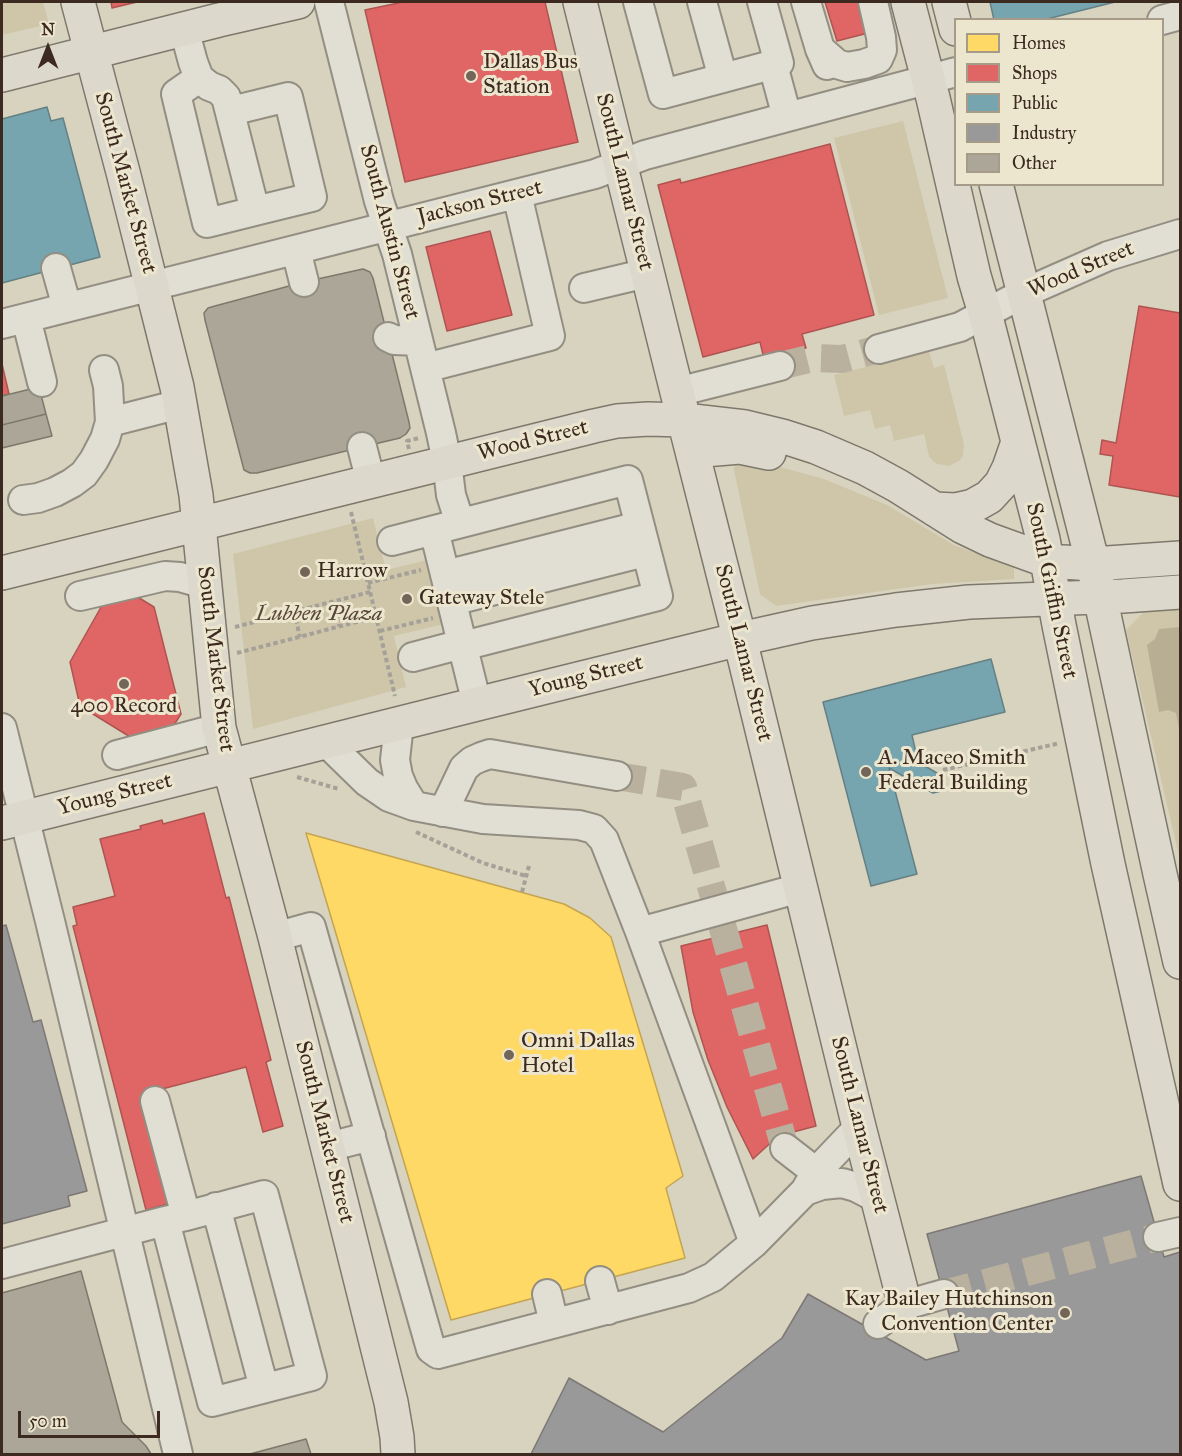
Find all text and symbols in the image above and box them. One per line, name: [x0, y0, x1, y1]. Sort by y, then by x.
north arrow: [18, 18, 78, 78]
legend: [954, 18, 1164, 186]
text: N: [41, 20, 55, 39]
text: Homes: [1012, 32, 1066, 54]
place label: Dallas Bus Station: [483, 50, 578, 101]
text: Shops: [1012, 62, 1057, 84]
marker: Dallas Bus Station: [464, 69, 478, 83]
street label: South Market Street: [88, 89, 162, 277]
street label: South Lamar Street: [589, 91, 659, 273]
text: Public: [1012, 92, 1058, 114]
text: Industry: [1012, 122, 1076, 144]
street label: South Austin Street: [353, 142, 425, 322]
text: Other: [1012, 152, 1056, 174]
street label: Jackson Street: [415, 175, 545, 231]
street label: Wood Street: [1024, 236, 1138, 304]
street label: Wood Street: [475, 415, 591, 467]
street label: South Griffin Street: [1019, 500, 1083, 682]
place label: Harrow: [317, 559, 387, 585]
street label: South Lamar Street: [708, 562, 778, 744]
street label: South Market Street: [191, 565, 239, 753]
marker: Harrow: [298, 565, 312, 579]
place label: Gateway Stele: [419, 586, 544, 612]
marker: Gateway Stele: [400, 592, 414, 606]
park label: Lubben Plaza: [255, 602, 383, 628]
street label: Young Street: [526, 650, 646, 704]
marker: 400 Record: [117, 677, 131, 691]
place label: 400 Record: [71, 694, 177, 720]
place label: A. Maceo Smith Federal Building: [878, 746, 1027, 798]
marker: A. Maceo Smith Federal Building: [859, 765, 873, 779]
street label: Young Street: [55, 768, 175, 822]
place label: Omni Dallas Hotel: [521, 1029, 635, 1080]
street label: South Lamar Street: [824, 1034, 894, 1216]
street label: South Market Street: [289, 1038, 359, 1226]
marker: Omni Dallas Hotel: [502, 1048, 516, 1062]
place label: Kay Bailey Hutchinson Convention Center: [845, 1287, 1053, 1338]
marker: Kay Bailey Hutchinson Convention Center: [1058, 1306, 1072, 1320]
scale bar: [21, 1399, 164, 1437]
text: 50 m: [29, 1410, 67, 1432]

